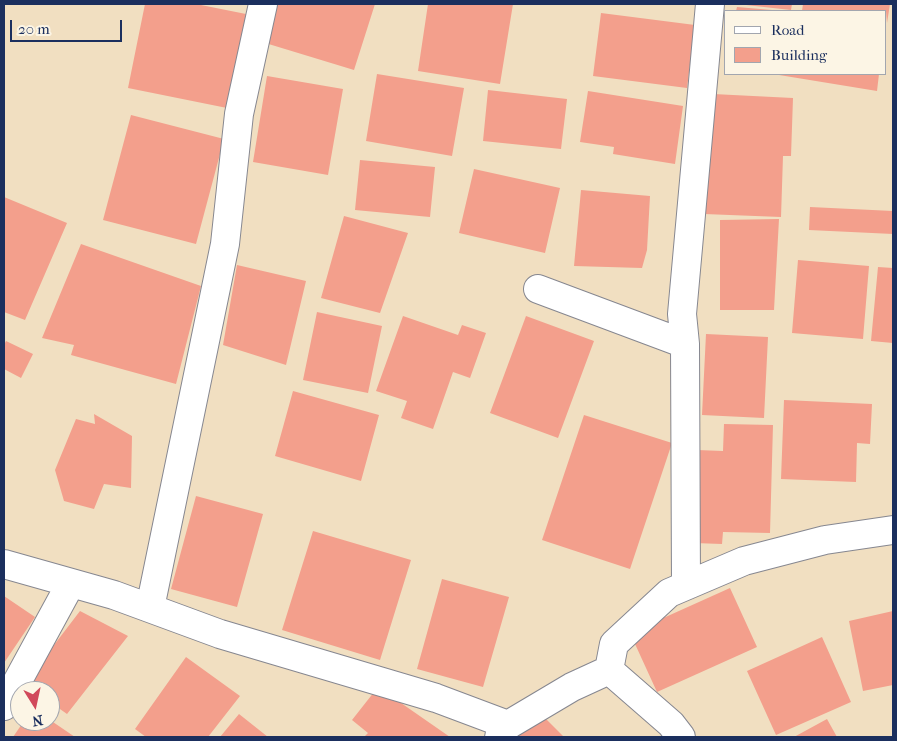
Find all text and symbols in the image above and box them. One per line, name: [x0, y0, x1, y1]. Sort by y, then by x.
scale bar: [12, 10, 125, 42]
legend: [724, 10, 887, 75]
text: 20 m: [18, 20, 50, 38]
text: Road: [771, 21, 804, 39]
text: Building: [771, 46, 827, 64]
north arrow: [10, 681, 60, 731]
text: N: [31, 711, 44, 730]

